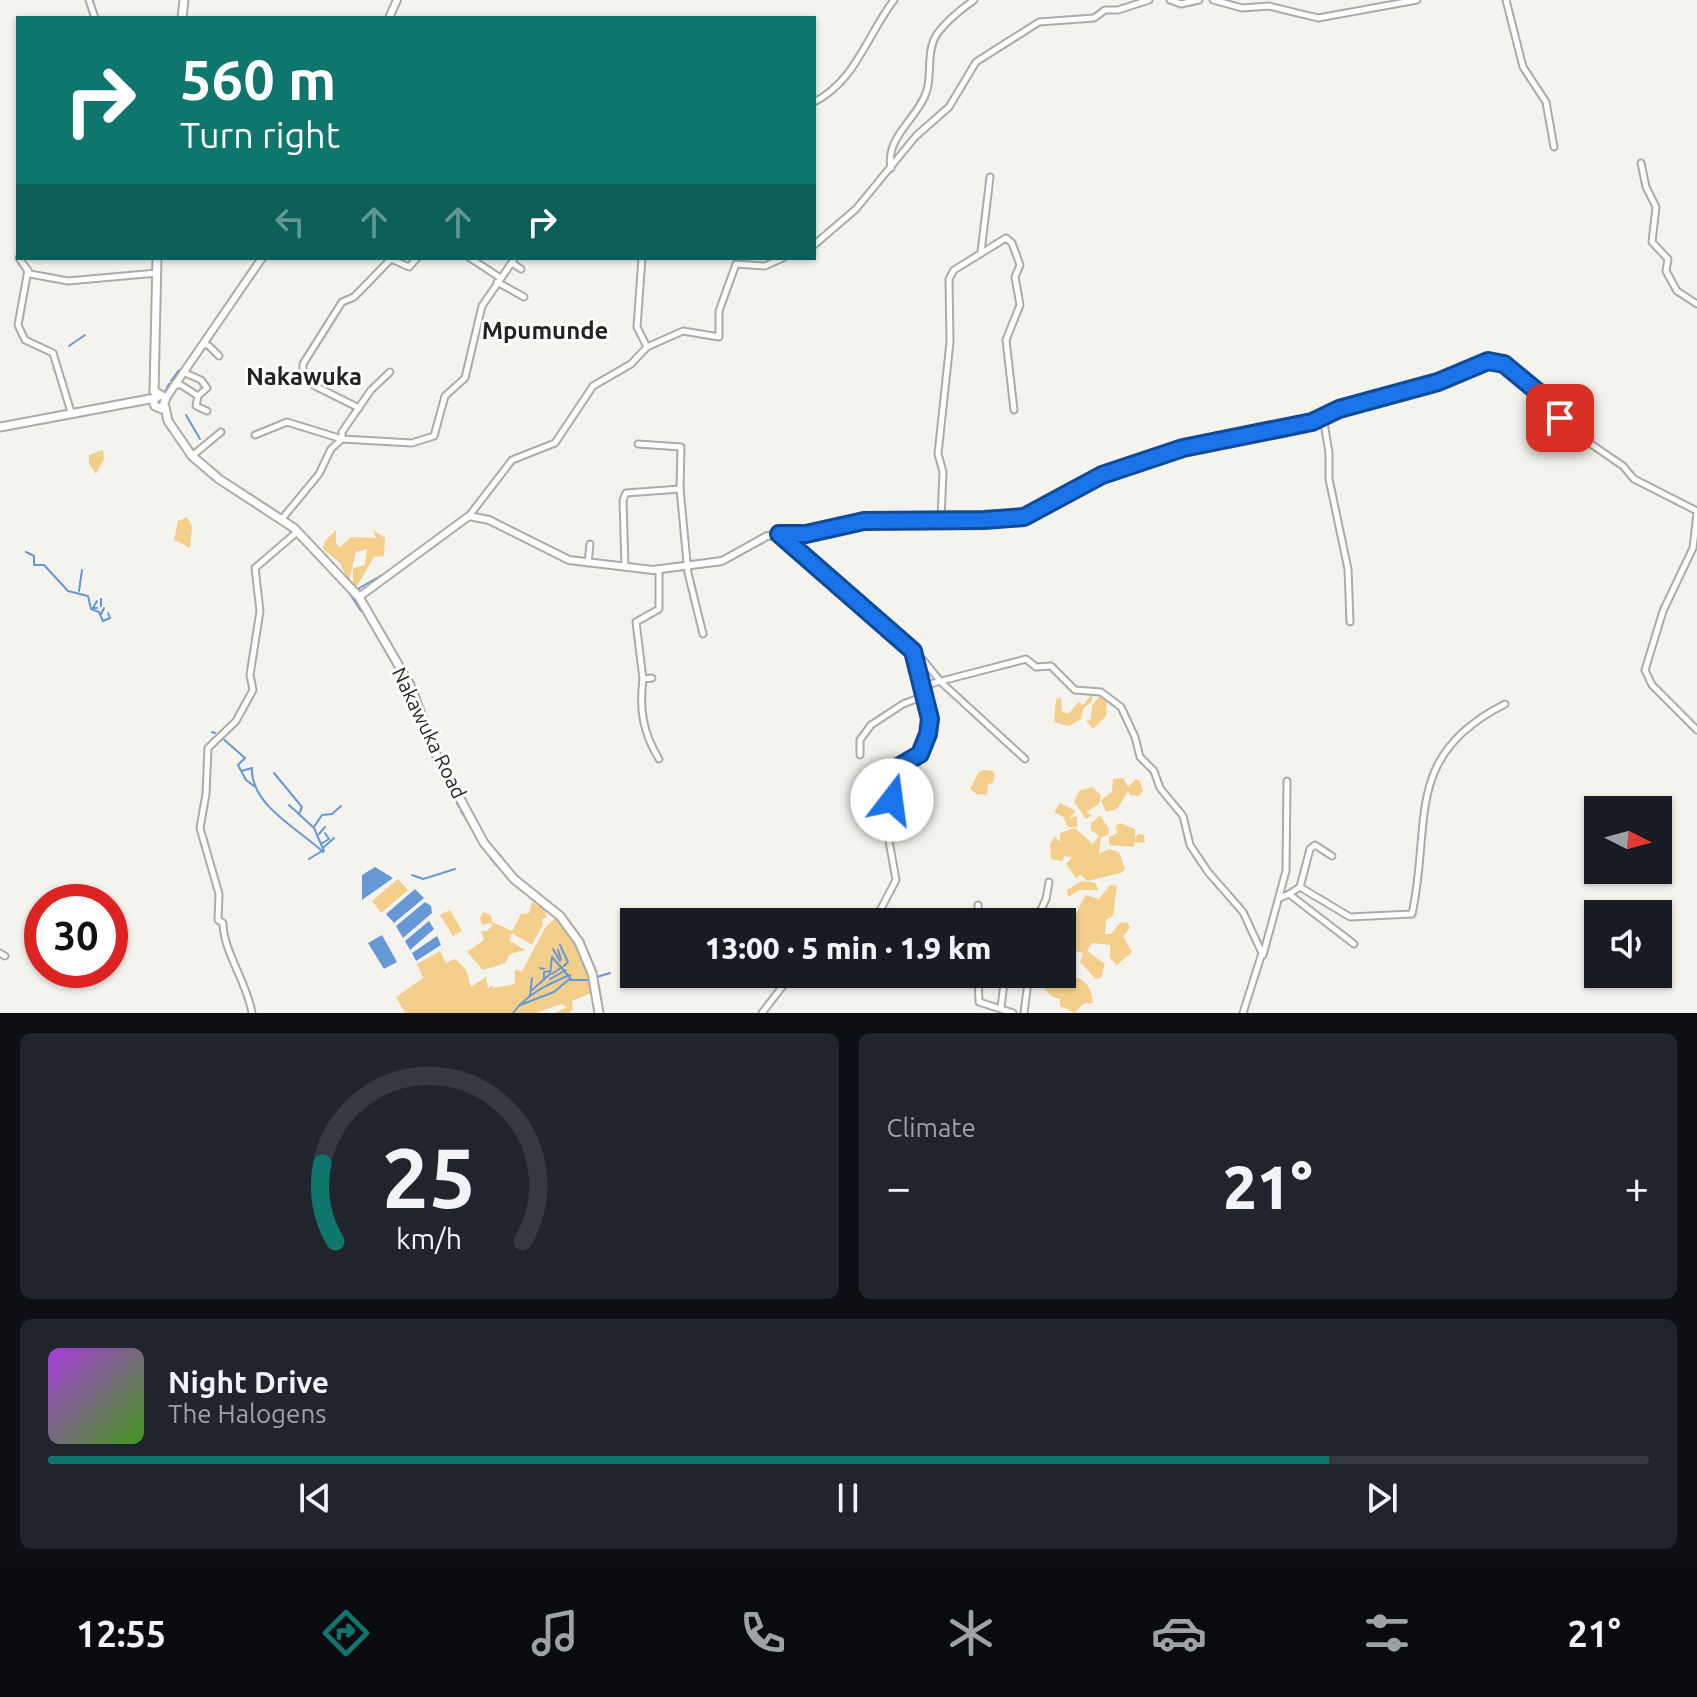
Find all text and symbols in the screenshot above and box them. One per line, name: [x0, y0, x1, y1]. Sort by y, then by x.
icon: right: [48, 48, 152, 152]
text: 560 m: [180, 48, 336, 111]
text: Turn right: [180, 114, 340, 155]
icon: left: [268, 200, 312, 244]
icon: ahead: [352, 200, 396, 244]
icon: ahead: [436, 200, 480, 244]
icon: right: [520, 200, 564, 244]
district label: Mpumunde: [482, 317, 608, 344]
district label: Nakawuka: [246, 363, 362, 390]
pin: [1526, 384, 1594, 452]
icon: arrive: [1538, 396, 1582, 440]
street label: Nakawuka Road: [388, 664, 471, 802]
position arrow: [850, 758, 934, 842]
north arrow: [1584, 796, 1672, 884]
map controls: [1584, 796, 1672, 988]
speed limit sign: 30: [24, 884, 128, 988]
button: sound: [1584, 900, 1672, 988]
text: 13:00 · 5 min · 1.9 km: [705, 931, 991, 965]
text: Climate: [887, 1113, 976, 1142]
text: 25: [382, 1130, 476, 1224]
text: 21°: [1223, 1153, 1312, 1220]
text: −: [887, 1162, 911, 1211]
text: +: [1624, 1162, 1649, 1211]
text: km/h: [396, 1222, 462, 1254]
text: Night Drive: [168, 1365, 329, 1399]
text: The Halogens: [168, 1399, 327, 1428]
icon: previous: [293, 1476, 337, 1520]
icon: pause: [826, 1476, 870, 1520]
icon: next: [1360, 1476, 1404, 1520]
icon: directions: [318, 1605, 374, 1661]
icon: music: [527, 1605, 583, 1661]
icon: phone: [735, 1605, 791, 1661]
icon: climate: [943, 1605, 999, 1661]
icon: car: [1151, 1605, 1207, 1661]
icon: filters: [1359, 1605, 1415, 1661]
text: 12:55: [76, 1613, 166, 1654]
text: 21°: [1567, 1613, 1621, 1654]

